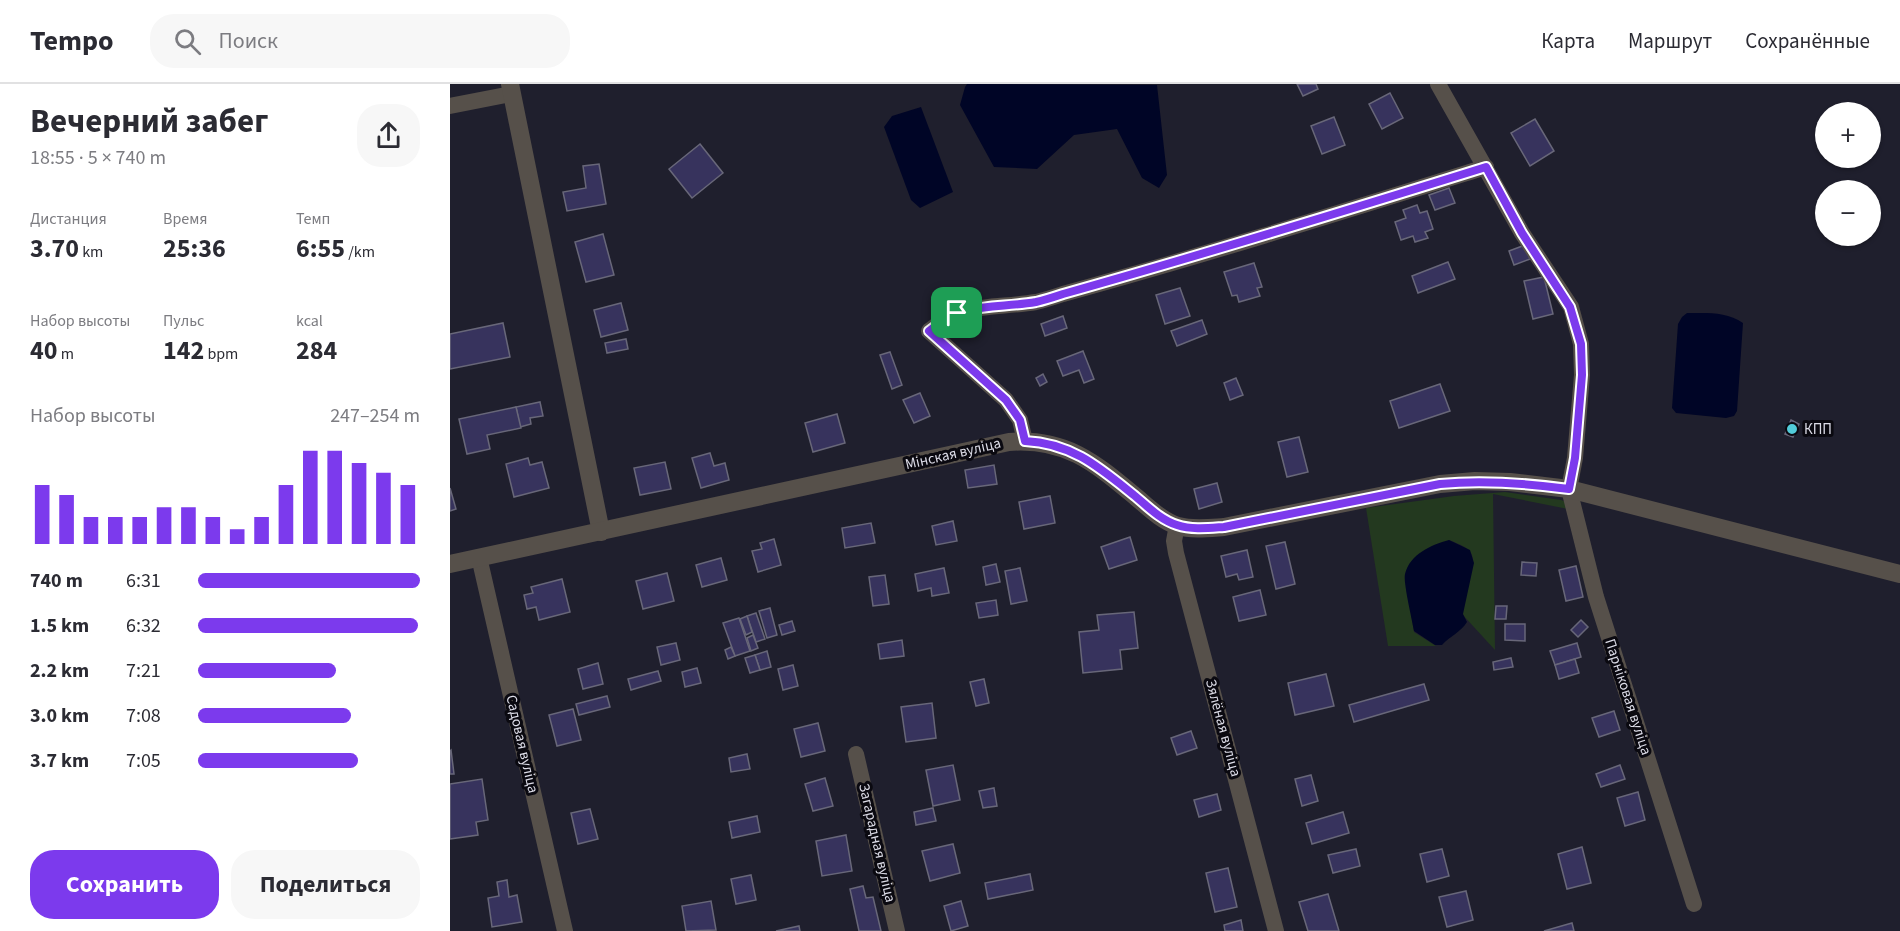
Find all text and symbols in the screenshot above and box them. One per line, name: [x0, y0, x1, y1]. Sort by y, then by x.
search box: [150, 14, 570, 68]
text: Tempo: [30, 21, 114, 61]
icon: search: [171, 25, 204, 58]
text: Поиск: [219, 25, 278, 57]
text: Карта: [1541, 26, 1595, 56]
text: Маршрут: [1628, 26, 1712, 56]
text: Сохранённые: [1745, 26, 1870, 56]
text: Вечерний забег: [30, 98, 268, 145]
map controls: [1815, 102, 1881, 246]
button: +: [1815, 102, 1881, 168]
button: share: [357, 104, 420, 167]
text: 18:55 · 5 × 740 m: [30, 144, 166, 172]
button: −: [1815, 180, 1881, 246]
text: Дистанция: [30, 208, 107, 230]
text: Время: [163, 208, 208, 230]
text: Темп: [296, 208, 330, 230]
text: 3.70: [30, 230, 79, 267]
text: 25:36: [163, 230, 226, 267]
text: 6:55: [296, 230, 345, 267]
text: km: [79, 241, 103, 263]
text: /km: [345, 241, 375, 263]
pin: [931, 287, 982, 338]
icon: arrive: [940, 296, 973, 329]
text: Набор высоты: [30, 310, 130, 332]
text: Пульс: [163, 310, 204, 332]
text: kcal: [296, 310, 323, 332]
text: 40: [30, 332, 57, 369]
text: 142: [163, 332, 204, 369]
text: 284: [296, 332, 337, 369]
text: m: [57, 343, 74, 365]
text: bpm: [204, 343, 238, 365]
text: Набор высоты: [30, 402, 155, 430]
text: 247–254 m: [330, 402, 420, 430]
place label: КПП: [1804, 419, 1832, 440]
marker: КПП: [1785, 422, 1799, 436]
street label: Мінская вуліца: [903, 433, 1003, 475]
text: 740 m: [30, 567, 83, 595]
text: 6:31: [126, 567, 161, 595]
text: 1.5 km: [30, 612, 89, 640]
text: 6:32: [126, 612, 161, 640]
street label: Парніковая вуліца: [1599, 636, 1657, 758]
text: 2.2 km: [30, 657, 89, 685]
text: 7:21: [126, 657, 161, 685]
street label: Зялёная вуліца: [1200, 677, 1246, 779]
street label: Садовая вуліца: [500, 693, 544, 795]
text: 3.0 km: [30, 702, 89, 730]
text: 7:08: [126, 702, 161, 730]
text: 3.7 km: [30, 747, 89, 775]
text: 7:05: [126, 747, 161, 775]
street label: Загарадная вуліца: [853, 781, 901, 905]
button: Сохранить: [30, 850, 219, 919]
button: Поделиться: [231, 850, 420, 919]

